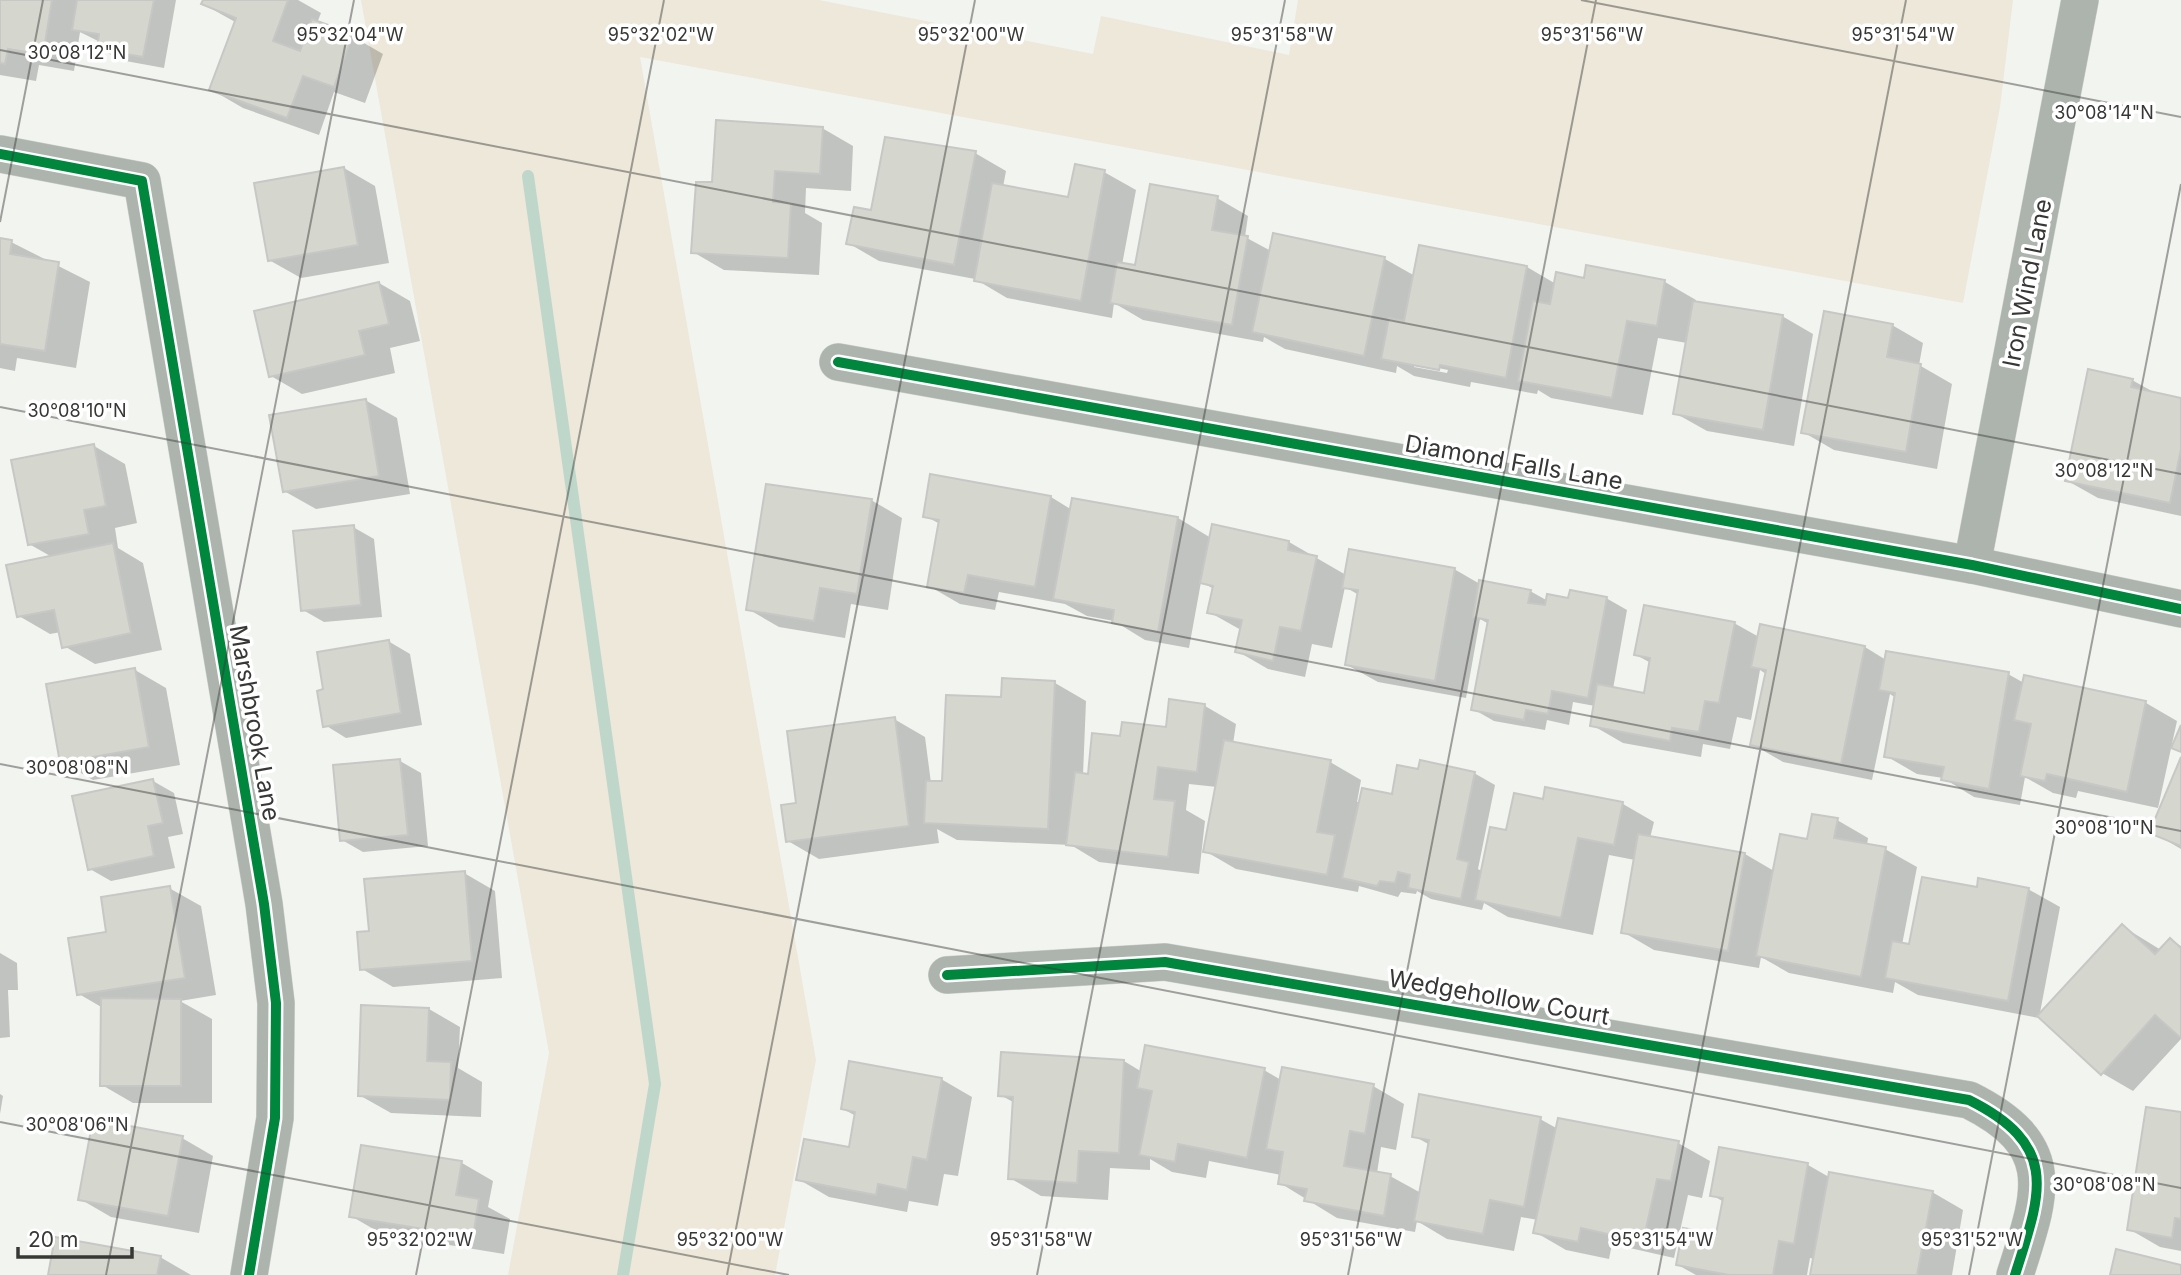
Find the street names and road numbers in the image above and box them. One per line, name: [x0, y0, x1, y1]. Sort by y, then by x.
street label: Iron Wind Lane: [1996, 196, 2058, 370]
street label: Diamond Falls Lane: [1403, 429, 1625, 495]
street label: Marshbrook Lane: [224, 623, 286, 823]
street label: Wedgehollow Court: [1386, 963, 1612, 1031]

